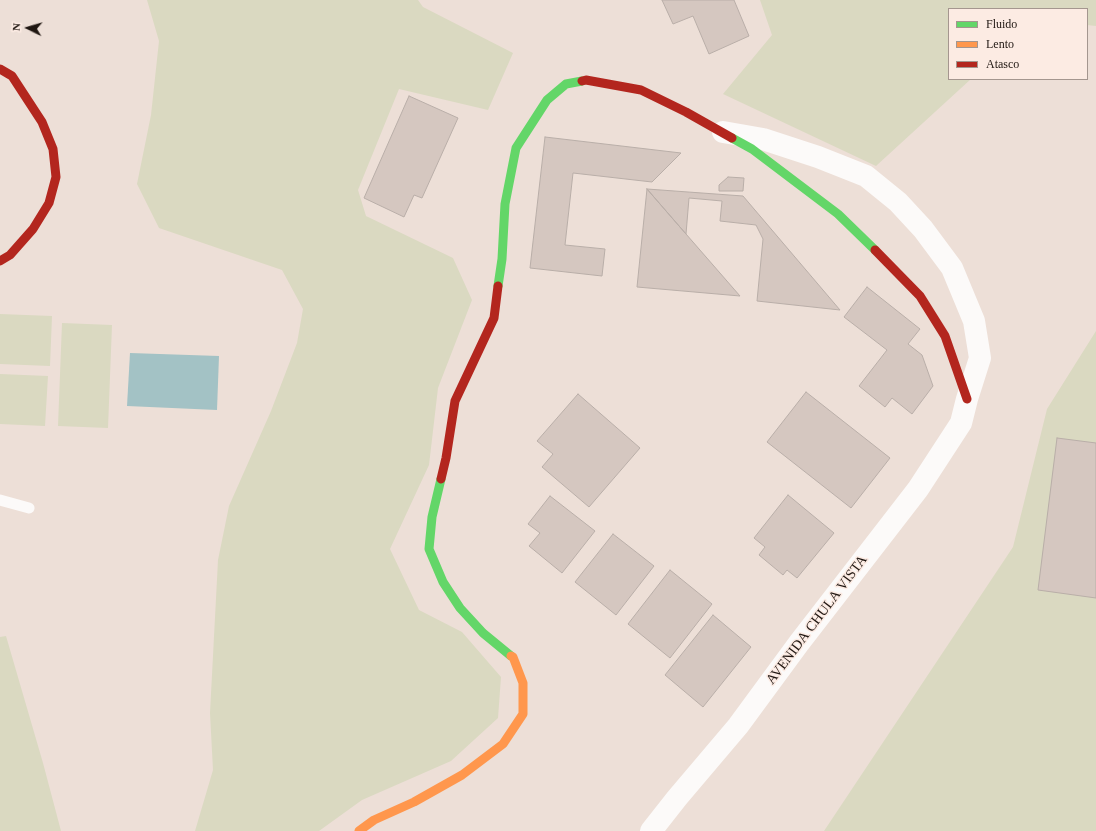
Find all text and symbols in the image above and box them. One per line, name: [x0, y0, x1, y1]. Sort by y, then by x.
north arrow: [8, 8, 48, 48]
legend: [948, 8, 1088, 80]
text: Fluido: [986, 17, 1017, 31]
text: N: [10, 22, 22, 31]
text: Lento: [986, 37, 1014, 51]
text: Atasco: [986, 57, 1019, 71]
street label: AVENIDA CHULA VISTA: [763, 552, 871, 688]

